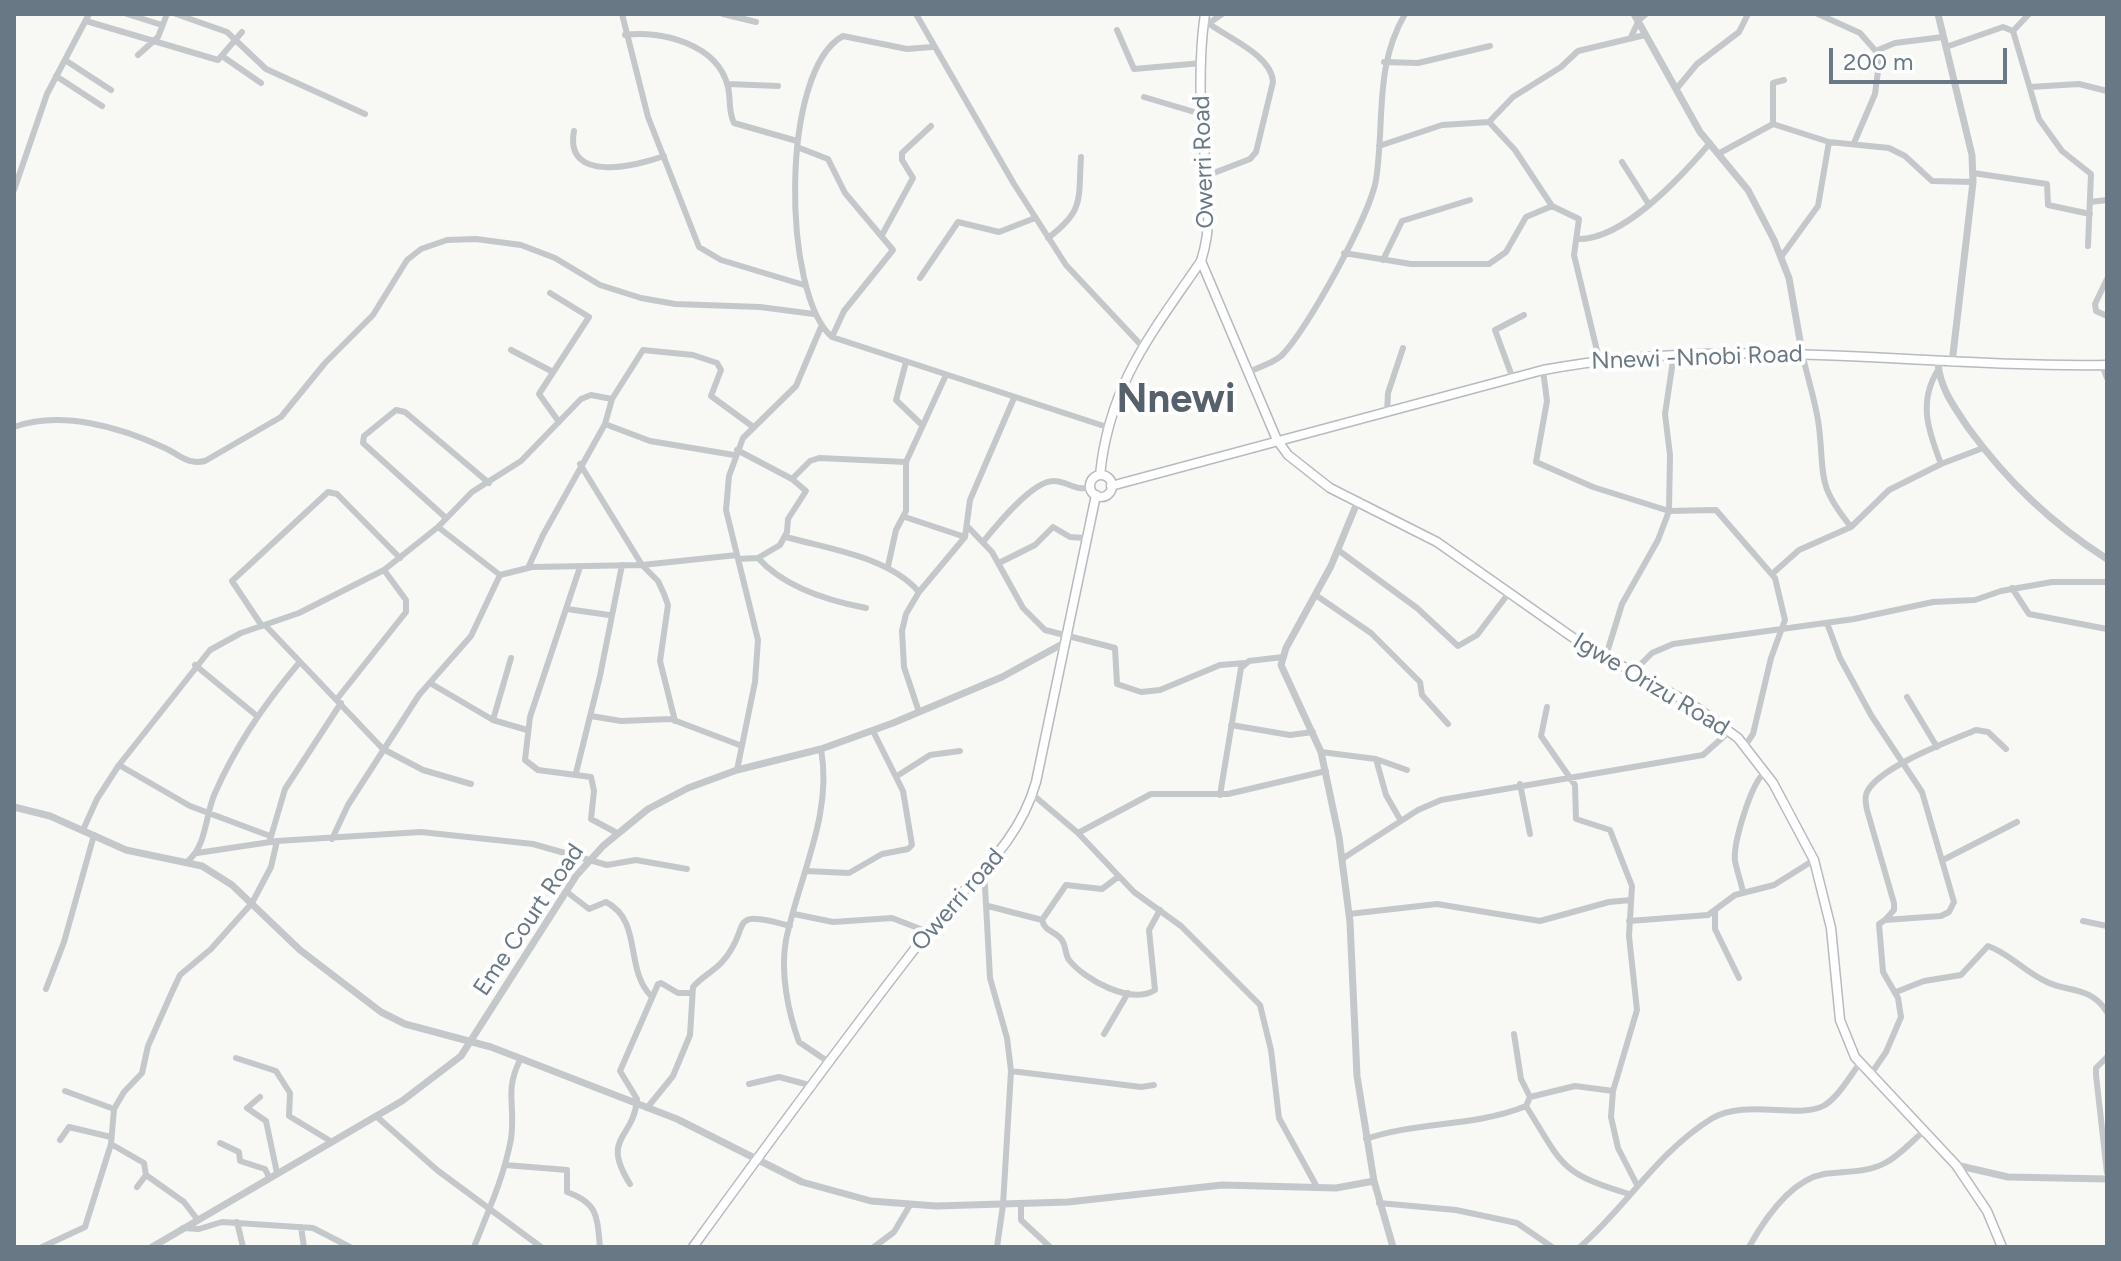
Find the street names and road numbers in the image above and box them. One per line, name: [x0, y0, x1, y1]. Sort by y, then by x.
street label: Owerri Road: [1187, 95, 1221, 229]
street label: Nnewi -Nnobi Road: [1591, 340, 1803, 376]
street label: Igwe Orizu Road: [1568, 627, 1734, 743]
street label: Eme Court Road: [468, 839, 590, 1001]
street label: Owerri road: [906, 843, 1010, 957]

